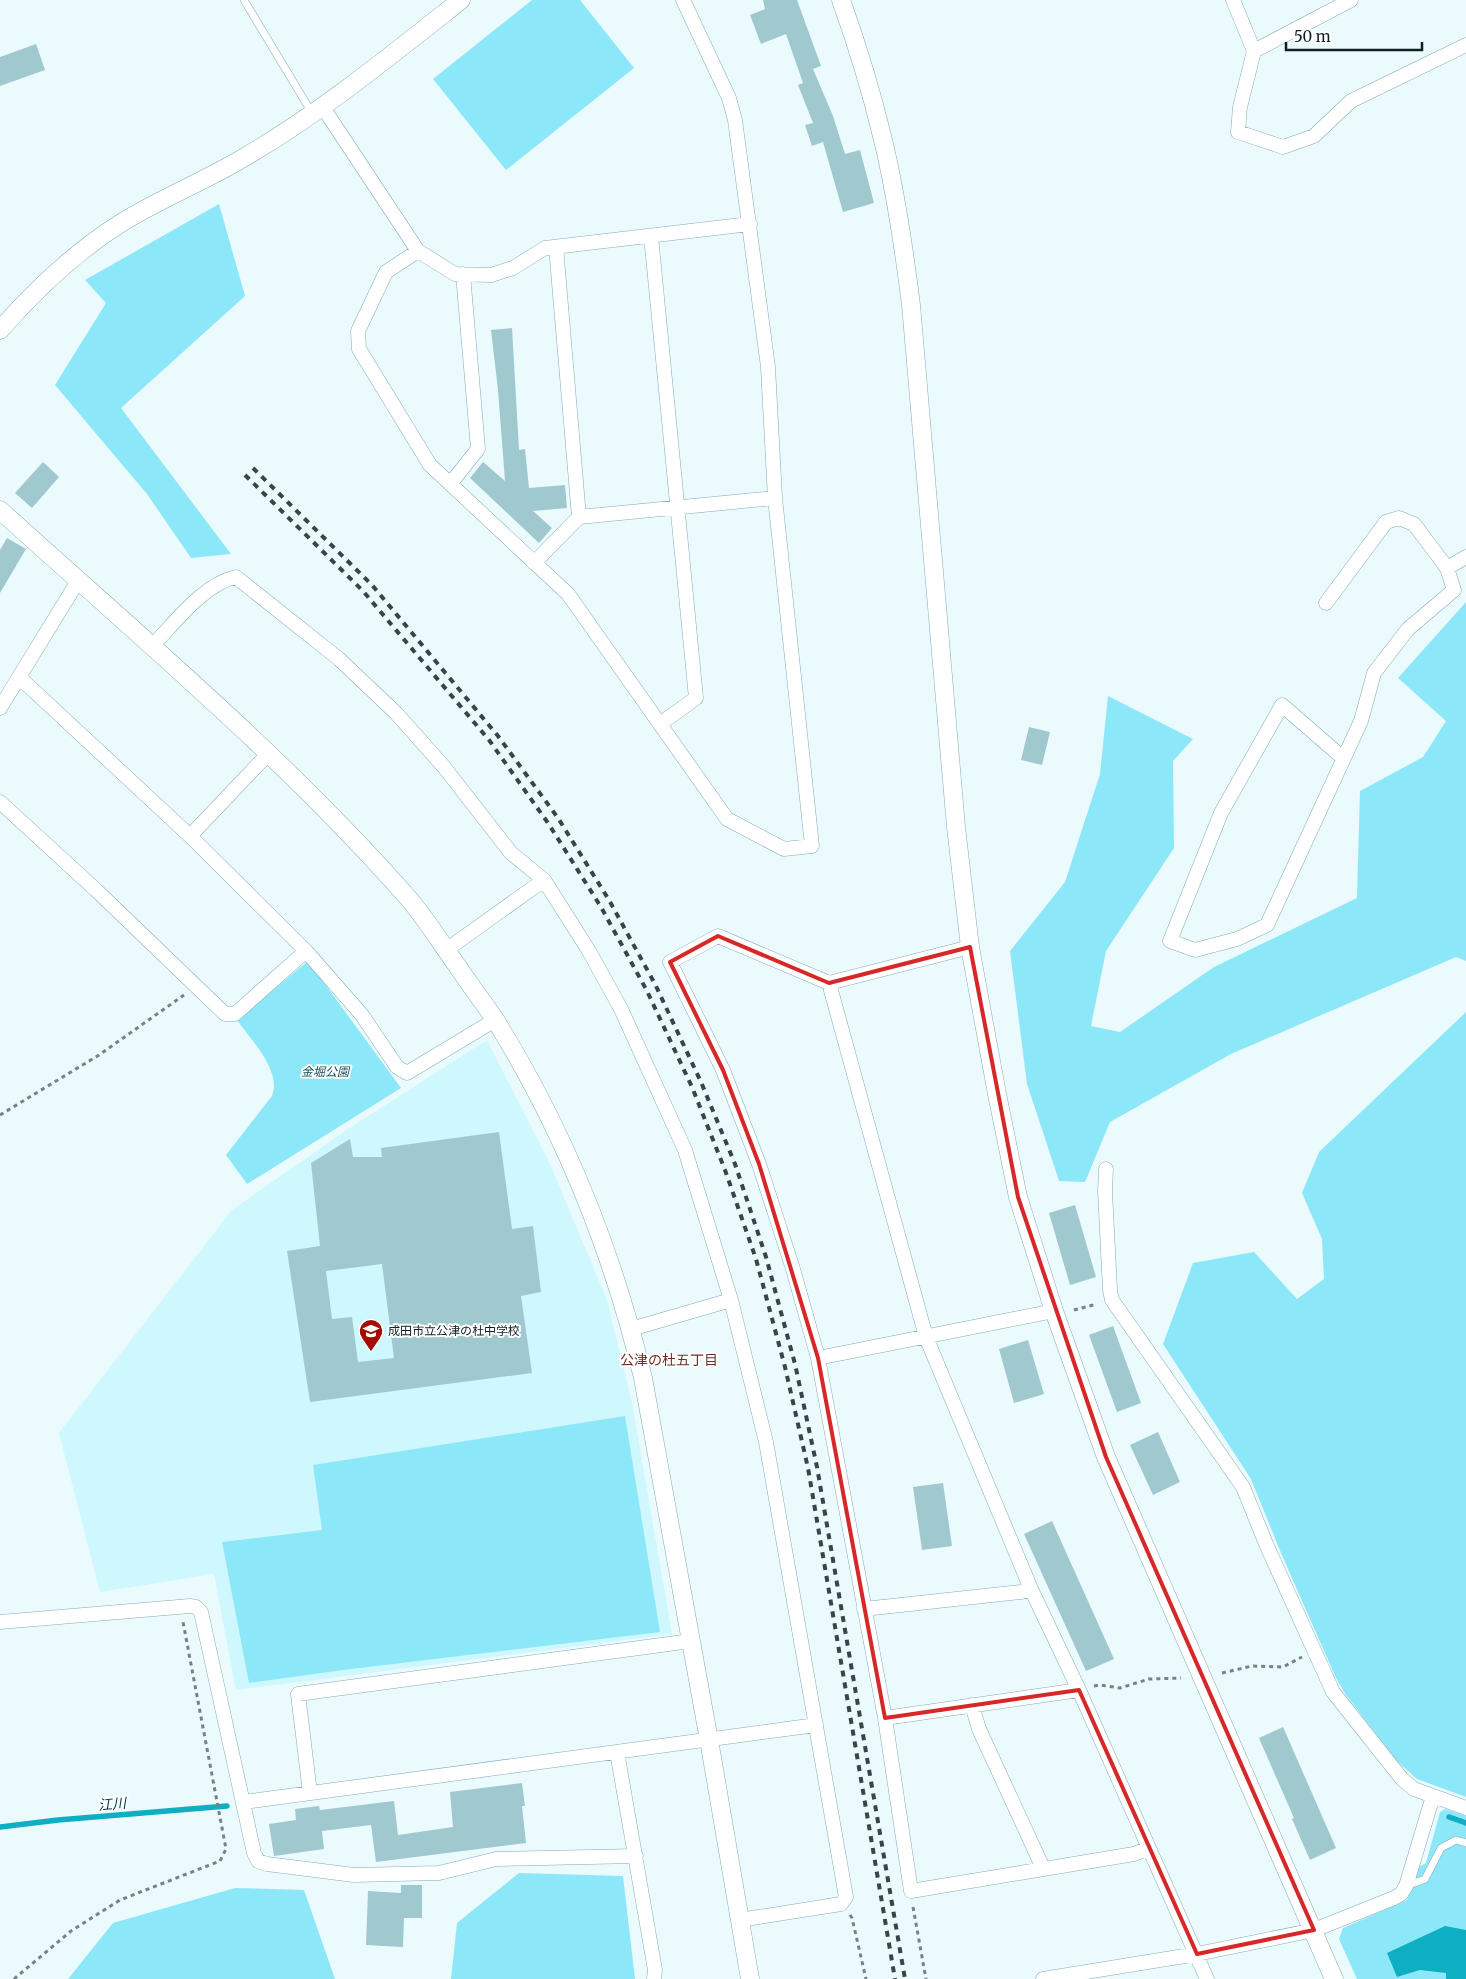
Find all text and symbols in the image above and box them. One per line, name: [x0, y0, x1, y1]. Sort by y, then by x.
scale bar: [1286, 20, 1422, 52]
text: 50 m: [1294, 27, 1331, 46]
park label: 金堀公園: [301, 1064, 351, 1079]
school or university icon: 成田市立公津の杜中学校: [358, 1318, 384, 1352]
place label: 成田市立公津の杜中学校: [388, 1323, 520, 1338]
district label: 公津の杜五丁目: [620, 1351, 718, 1369]
water label: 江川: [97, 1794, 129, 1814]

